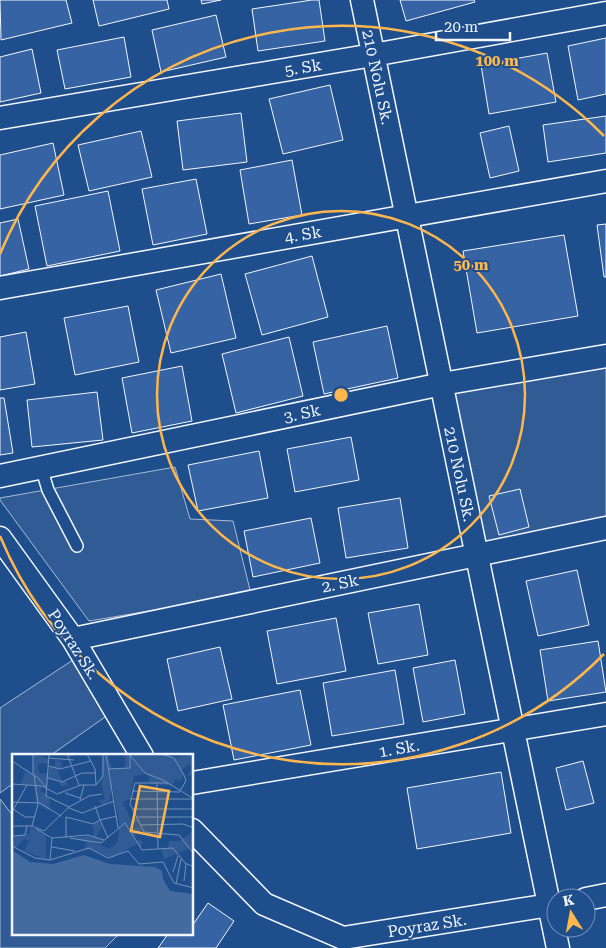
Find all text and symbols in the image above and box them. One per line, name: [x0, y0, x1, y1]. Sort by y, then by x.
scale bar: [436, 10, 510, 42]
text: 20 m: [444, 18, 479, 36]
street label: 210 Nolu Sk.: [358, 28, 397, 126]
text: 100 m: [475, 52, 519, 70]
street label: 5. Sk: [283, 55, 323, 80]
street label: 4. Sk: [283, 222, 323, 247]
text: 50 m: [453, 256, 489, 274]
centre of rings: [332, 386, 350, 404]
street label: 3. Sk: [282, 400, 322, 427]
street label: 210 Nolu Sk.: [440, 425, 479, 523]
street label: 2. Sk: [320, 570, 360, 597]
street label: Poyraz Sk.: [44, 606, 103, 683]
street label: 1. Sk.: [377, 736, 421, 761]
inset map: [12, 754, 194, 936]
north arrow: [546, 888, 596, 938]
text: K: [562, 891, 575, 909]
street label: Poyraz Sk.: [386, 910, 468, 941]

